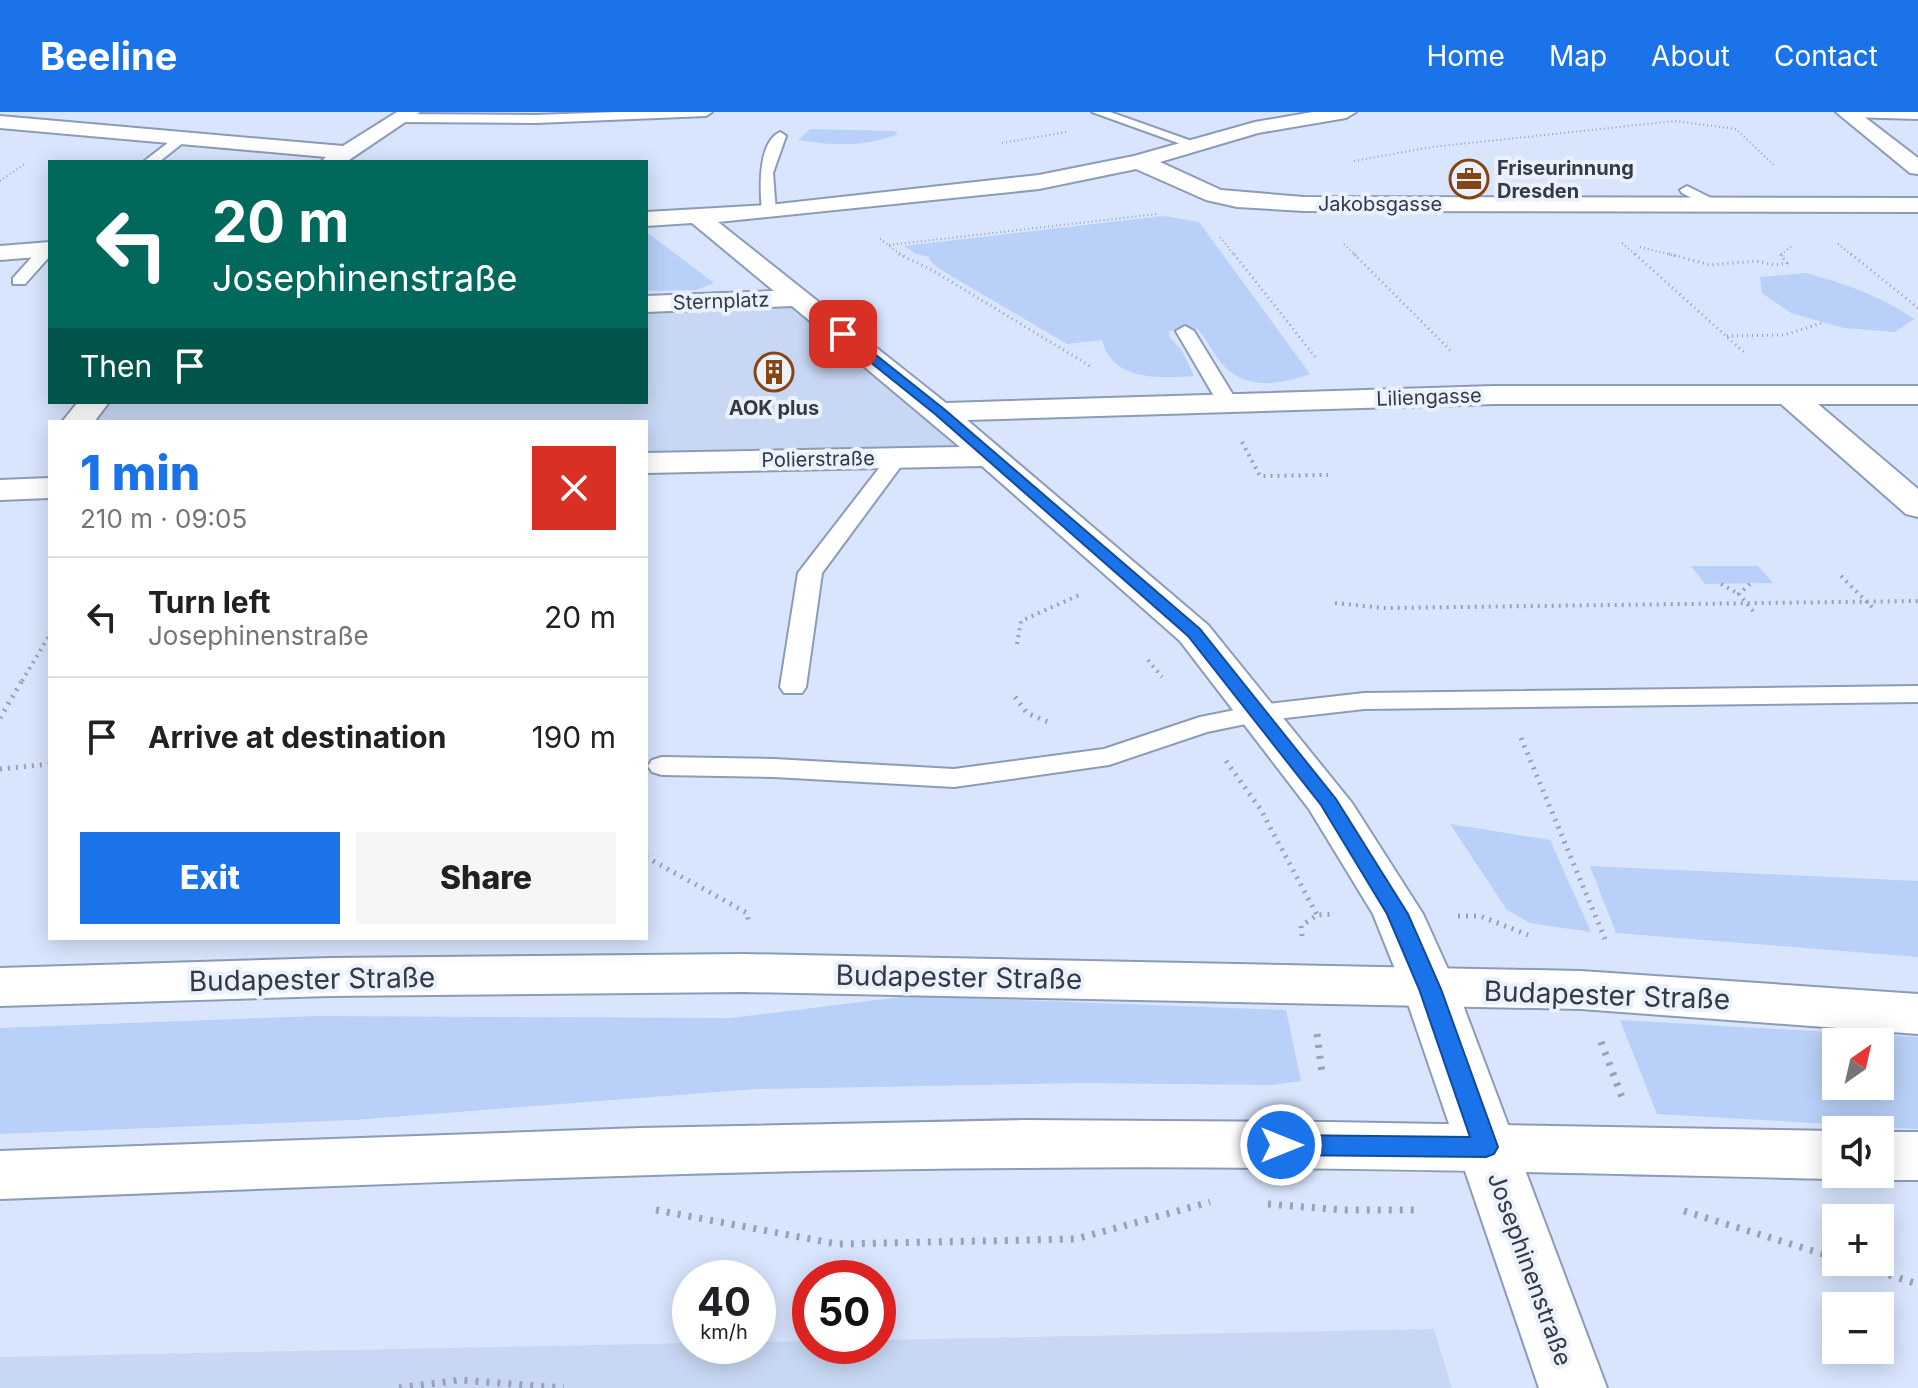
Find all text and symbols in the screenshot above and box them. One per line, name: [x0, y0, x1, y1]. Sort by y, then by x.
text: Beeline: [40, 33, 177, 79]
text: Home: [1426, 39, 1505, 73]
text: Map: [1549, 39, 1607, 73]
text: About: [1651, 39, 1730, 73]
text: Contact: [1774, 39, 1878, 73]
place label: Friseurinnung Dresden: [1497, 156, 1634, 203]
office icon: Friseurinnung Dresden: [1448, 158, 1490, 200]
text: 20 m: [212, 188, 349, 256]
icon: left: [80, 192, 184, 296]
street label: Jakobsgasse: [1318, 192, 1442, 216]
text: Josephinenstraße: [212, 256, 517, 300]
street label: Sternplatz: [672, 287, 770, 315]
pin: [809, 300, 877, 368]
icon: arrive: [821, 312, 865, 356]
icon: arrive: [168, 344, 212, 388]
text: Then: [80, 348, 152, 384]
building icon: AOK plus: [753, 351, 795, 393]
street label: Liliengasse: [1376, 383, 1482, 411]
place label: AOK plus: [729, 396, 819, 420]
text: 1 min: [80, 443, 200, 502]
button: close: [532, 446, 616, 530]
street label: Polierstraße: [761, 446, 875, 472]
text: 210 m · 09:05: [80, 503, 247, 534]
text: Turn left: [148, 584, 270, 620]
icon: left: [80, 595, 124, 639]
text: 20 m: [544, 599, 616, 635]
text: Josephinenstraße: [148, 620, 369, 651]
icon: arrive: [80, 715, 124, 759]
text: Arrive at destination: [148, 719, 446, 755]
text: 190 m: [532, 719, 616, 755]
button: Exit: [80, 832, 340, 924]
button: Share: [356, 832, 616, 924]
street label: Budapester Straße: [835, 958, 1083, 996]
street label: Budapester Straße: [188, 960, 436, 998]
street label: Budapester Straße: [1483, 974, 1731, 1016]
north arrow: [1822, 1028, 1894, 1100]
map controls: [1822, 1028, 1894, 1364]
position arrow: [1239, 1103, 1323, 1187]
button: sound: [1822, 1116, 1894, 1188]
street label: Josephinenstraße: [1482, 1168, 1578, 1370]
button: +: [1822, 1204, 1894, 1276]
speed limit sign: 50: [792, 1260, 896, 1364]
text: 40: [697, 1277, 751, 1326]
button: −: [1822, 1292, 1894, 1364]
text: km/h: [700, 1320, 748, 1344]

